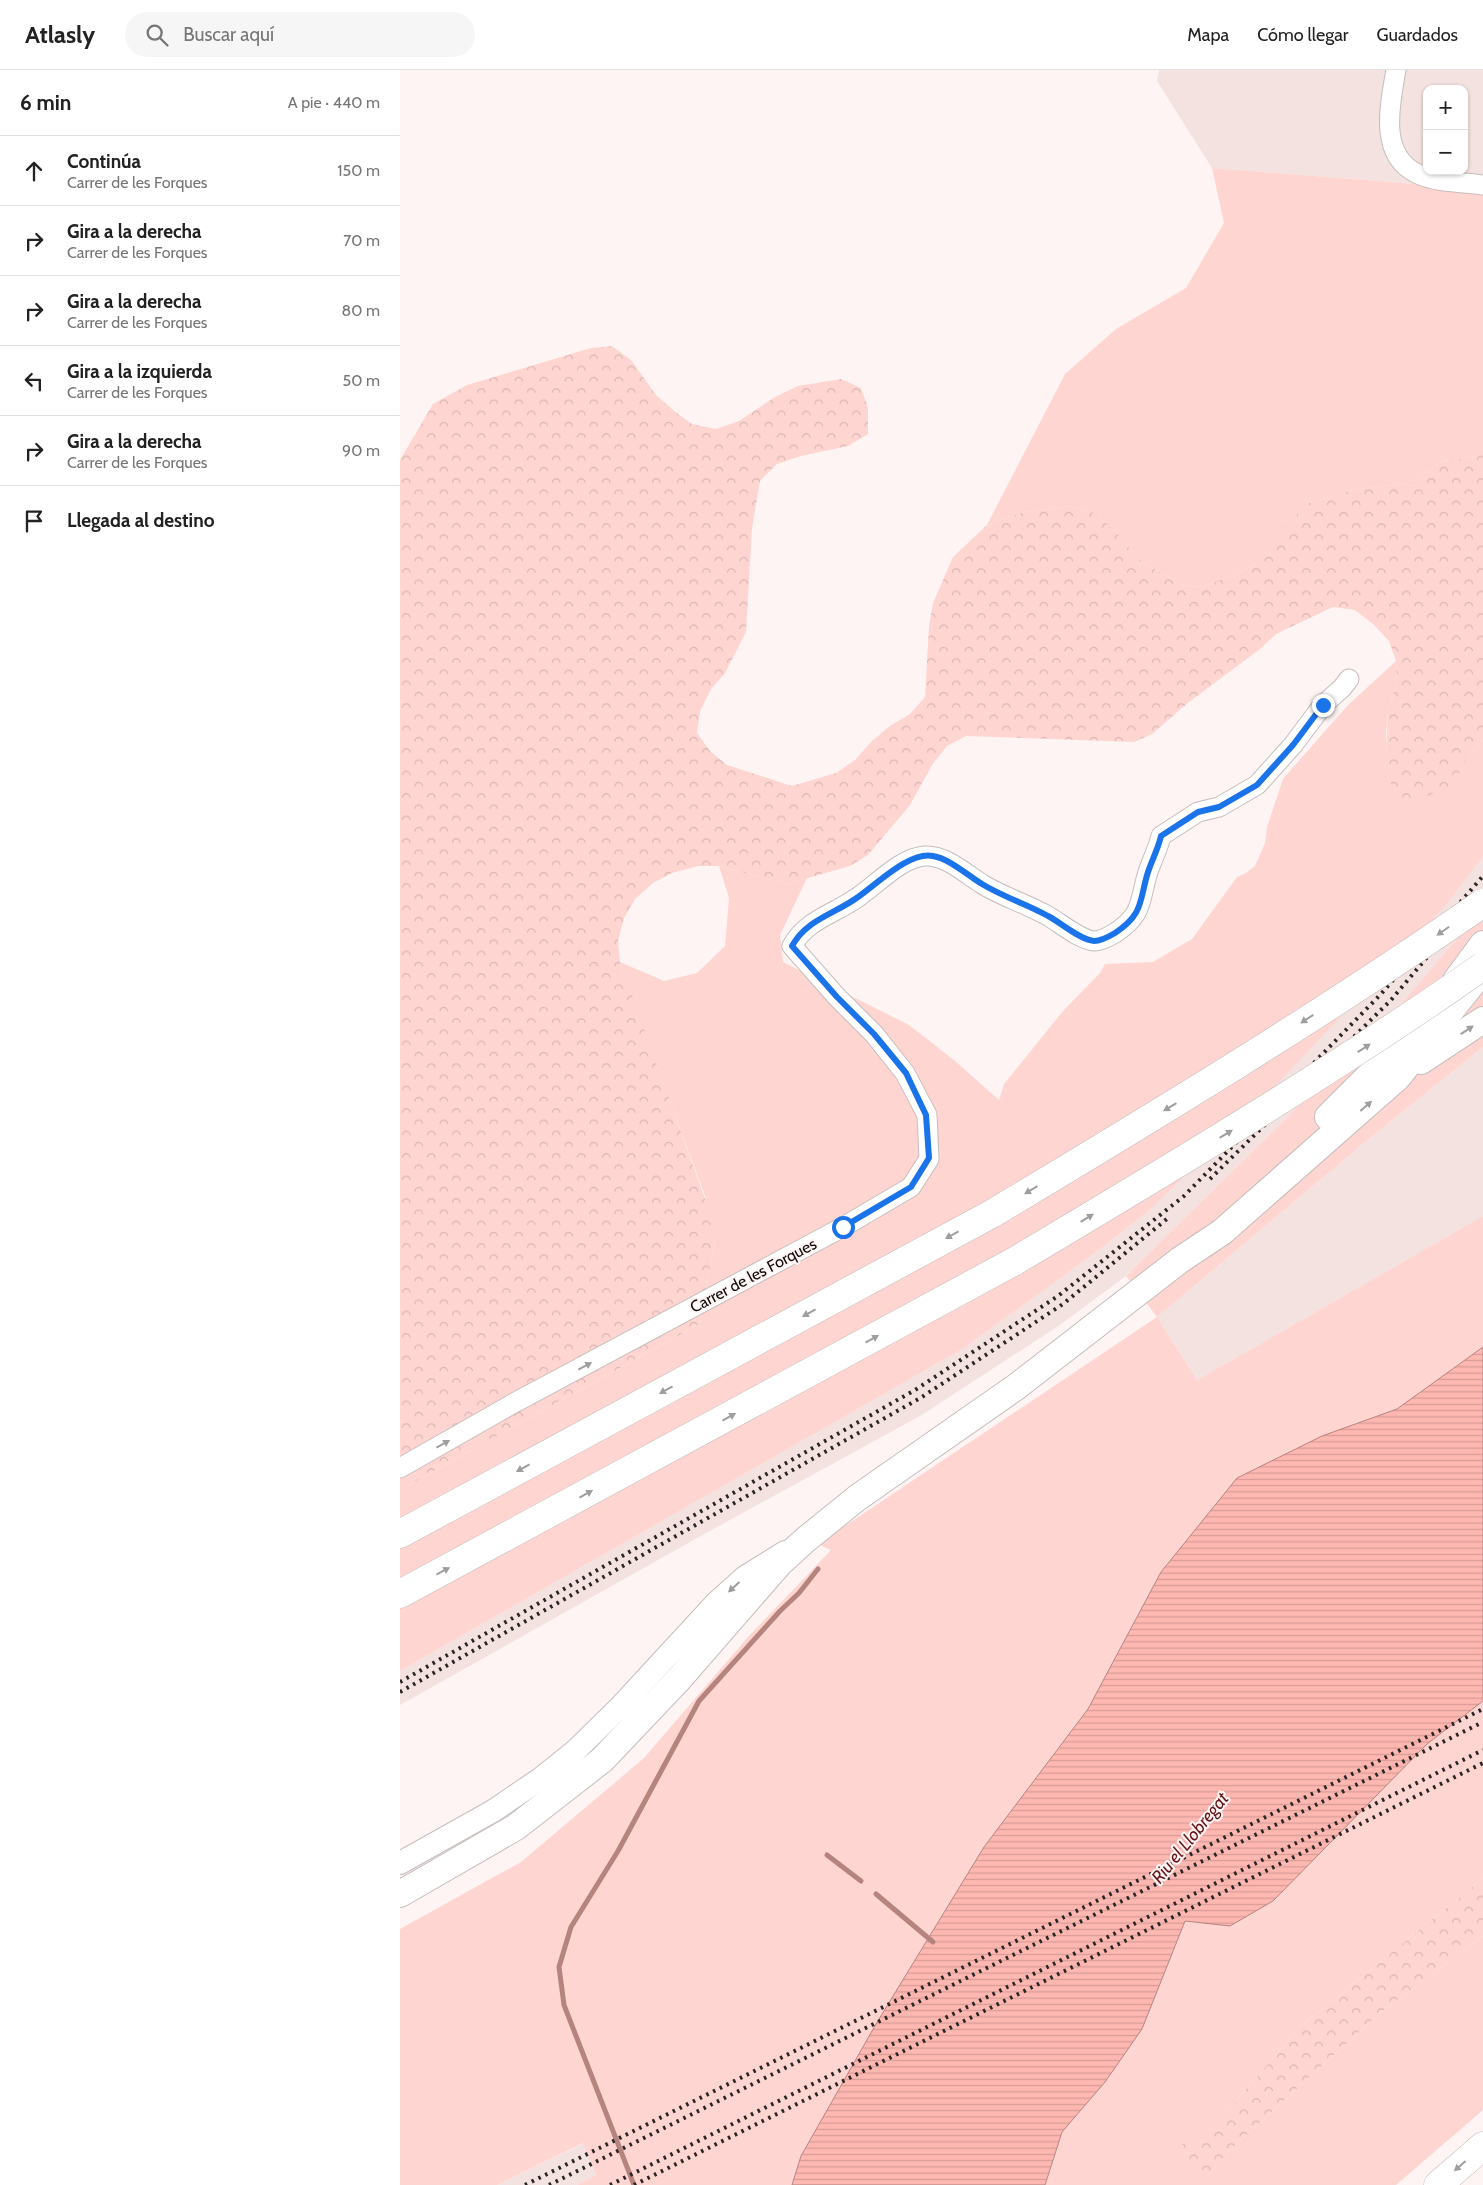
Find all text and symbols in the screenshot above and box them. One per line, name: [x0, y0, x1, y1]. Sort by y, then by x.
search box: [125, 12, 475, 57]
text: Atlasly: [25, 20, 95, 49]
icon: search: [143, 21, 171, 49]
text: Buscar aquí: [183, 23, 274, 46]
text: Mapa: [1187, 24, 1229, 46]
text: Cómo llegar: [1257, 24, 1349, 46]
text: Guardados: [1377, 24, 1458, 46]
map controls: [1423, 85, 1468, 175]
button: +: [1423, 85, 1468, 130]
text: 6 min: [20, 90, 71, 115]
text: A pie · 440 m: [288, 93, 380, 112]
button: −: [1423, 130, 1468, 175]
text: Continúa: [67, 150, 141, 173]
icon: ahead: [20, 157, 48, 185]
text: 150 m: [337, 161, 380, 180]
text: Carrer de les Forques: [67, 173, 208, 192]
text: Gira a la derecha: [67, 220, 202, 243]
icon: right: [20, 227, 48, 255]
text: 70 m: [343, 231, 380, 250]
text: Carrer de les Forques: [67, 243, 208, 262]
text: Gira a la derecha: [67, 290, 202, 313]
icon: right: [20, 297, 48, 325]
text: 80 m: [342, 301, 380, 320]
text: Carrer de les Forques: [67, 313, 208, 332]
text: Gira a la izquierda: [67, 360, 212, 383]
icon: left: [20, 367, 48, 395]
text: 50 m: [343, 371, 380, 390]
text: Carrer de les Forques: [67, 383, 208, 402]
text: Gira a la derecha: [67, 430, 202, 453]
icon: right: [20, 437, 48, 465]
text: 90 m: [342, 441, 380, 460]
text: Carrer de les Forques: [67, 453, 208, 472]
icon: arrive: [20, 507, 48, 535]
text: Llegada al destino: [67, 509, 214, 532]
route end: [1312, 694, 1335, 717]
one-way arrow: [1436, 926, 1450, 936]
one-way arrow: [1300, 1015, 1314, 1024]
one-way arrow: [1460, 1025, 1474, 1035]
one-way arrow: [1357, 1043, 1371, 1053]
one-way arrow: [1359, 1100, 1371, 1112]
one-way arrow: [1164, 1103, 1177, 1112]
one-way arrow: [1220, 1130, 1233, 1139]
one-way arrow: [1024, 1186, 1037, 1195]
one-way arrow: [1081, 1214, 1094, 1223]
route start: [832, 1216, 855, 1239]
one-way arrow: [944, 1231, 959, 1239]
street label: Carrer de les Forques: [687, 1234, 820, 1317]
one-way arrow: [802, 1308, 816, 1317]
one-way arrow: [864, 1335, 879, 1343]
one-way arrow: [578, 1361, 591, 1370]
one-way arrow: [659, 1386, 673, 1394]
one-way arrow: [722, 1413, 736, 1421]
one-way arrow: [436, 1440, 449, 1449]
one-way arrow: [516, 1464, 531, 1472]
one-way arrow: [580, 1490, 593, 1499]
one-way arrow: [436, 1567, 450, 1575]
one-way arrow: [729, 1581, 741, 1593]
water label: Riu el Llobregat: [1147, 1788, 1234, 1888]
one-way arrow: [1454, 2160, 1467, 2171]

